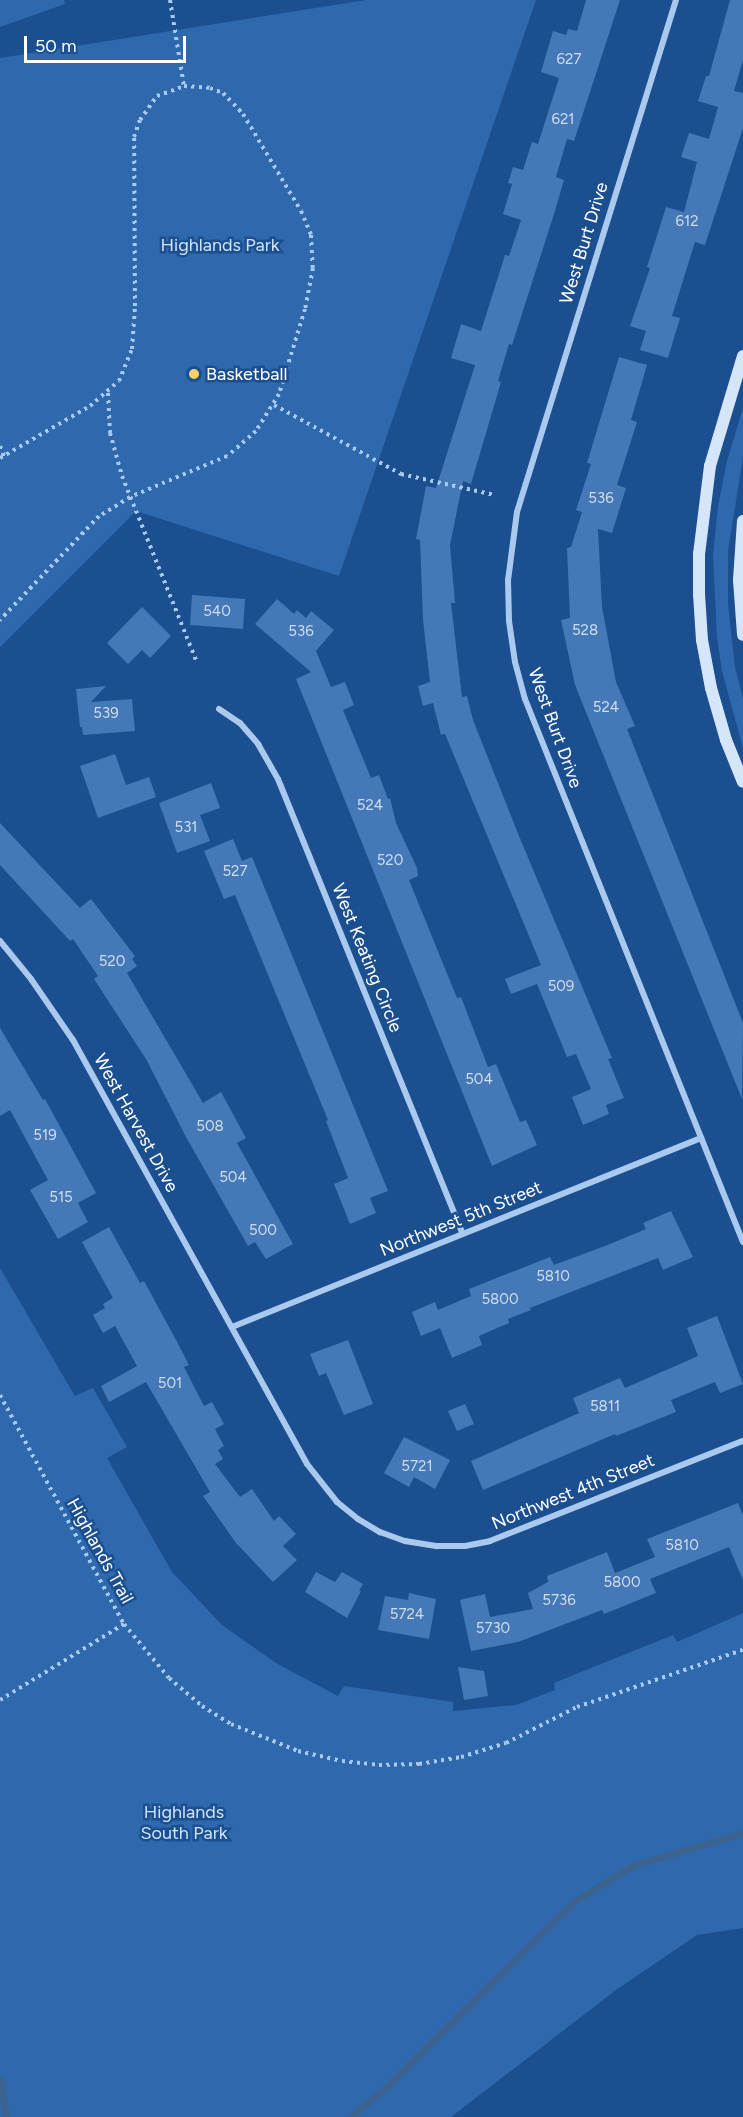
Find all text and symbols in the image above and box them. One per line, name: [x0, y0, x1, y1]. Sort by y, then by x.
scale bar: [27, 24, 189, 62]
text: 50 m: [35, 35, 77, 57]
house number: 627: [557, 51, 581, 69]
house number: 621: [551, 111, 575, 129]
street label: West Burt Drive: [555, 180, 613, 306]
house number: 612: [675, 213, 699, 231]
park label: Highlands Park: [160, 234, 280, 256]
place label: Basketball: [206, 363, 287, 385]
marker: Basketball: [187, 367, 201, 381]
house number: 536: [588, 490, 614, 508]
house number: 540: [203, 603, 231, 621]
house number: 528: [572, 622, 598, 640]
house number: 536: [288, 623, 314, 641]
street label: West Burt Drive: [523, 665, 587, 791]
house number: 524: [593, 699, 619, 717]
house number: 539: [93, 705, 119, 723]
house number: 524: [357, 797, 383, 815]
house number: 531: [175, 819, 197, 837]
house number: 520: [377, 852, 403, 870]
house number: 527: [222, 863, 248, 881]
street label: West Keating Circle: [327, 880, 407, 1036]
house number: 520: [99, 953, 125, 971]
house number: 509: [548, 978, 574, 996]
street label: West Harvest Drive: [89, 1050, 183, 1196]
house number: 504: [465, 1071, 493, 1089]
house number: 508: [196, 1118, 224, 1136]
house number: 519: [33, 1127, 57, 1145]
house number: 504: [219, 1169, 247, 1187]
street label: Northwest 5th Street: [377, 1177, 545, 1261]
house number: 515: [49, 1189, 73, 1207]
house number: 500: [249, 1222, 277, 1240]
house number: 5810: [536, 1268, 570, 1286]
house number: 5800: [481, 1291, 519, 1309]
house number: 501: [158, 1375, 182, 1393]
house number: 5811: [590, 1398, 620, 1416]
street label: Northwest 4th Street: [489, 1450, 657, 1534]
house number: 5721: [401, 1458, 433, 1476]
street label: Highlands Trail: [62, 1494, 138, 1608]
house number: 5810: [665, 1537, 699, 1555]
house number: 5800: [603, 1574, 641, 1592]
house number: 5736: [542, 1592, 576, 1610]
house number: 5724: [390, 1606, 424, 1624]
house number: 5730: [476, 1620, 510, 1638]
park label: Highlands South Park: [140, 1802, 228, 1844]

